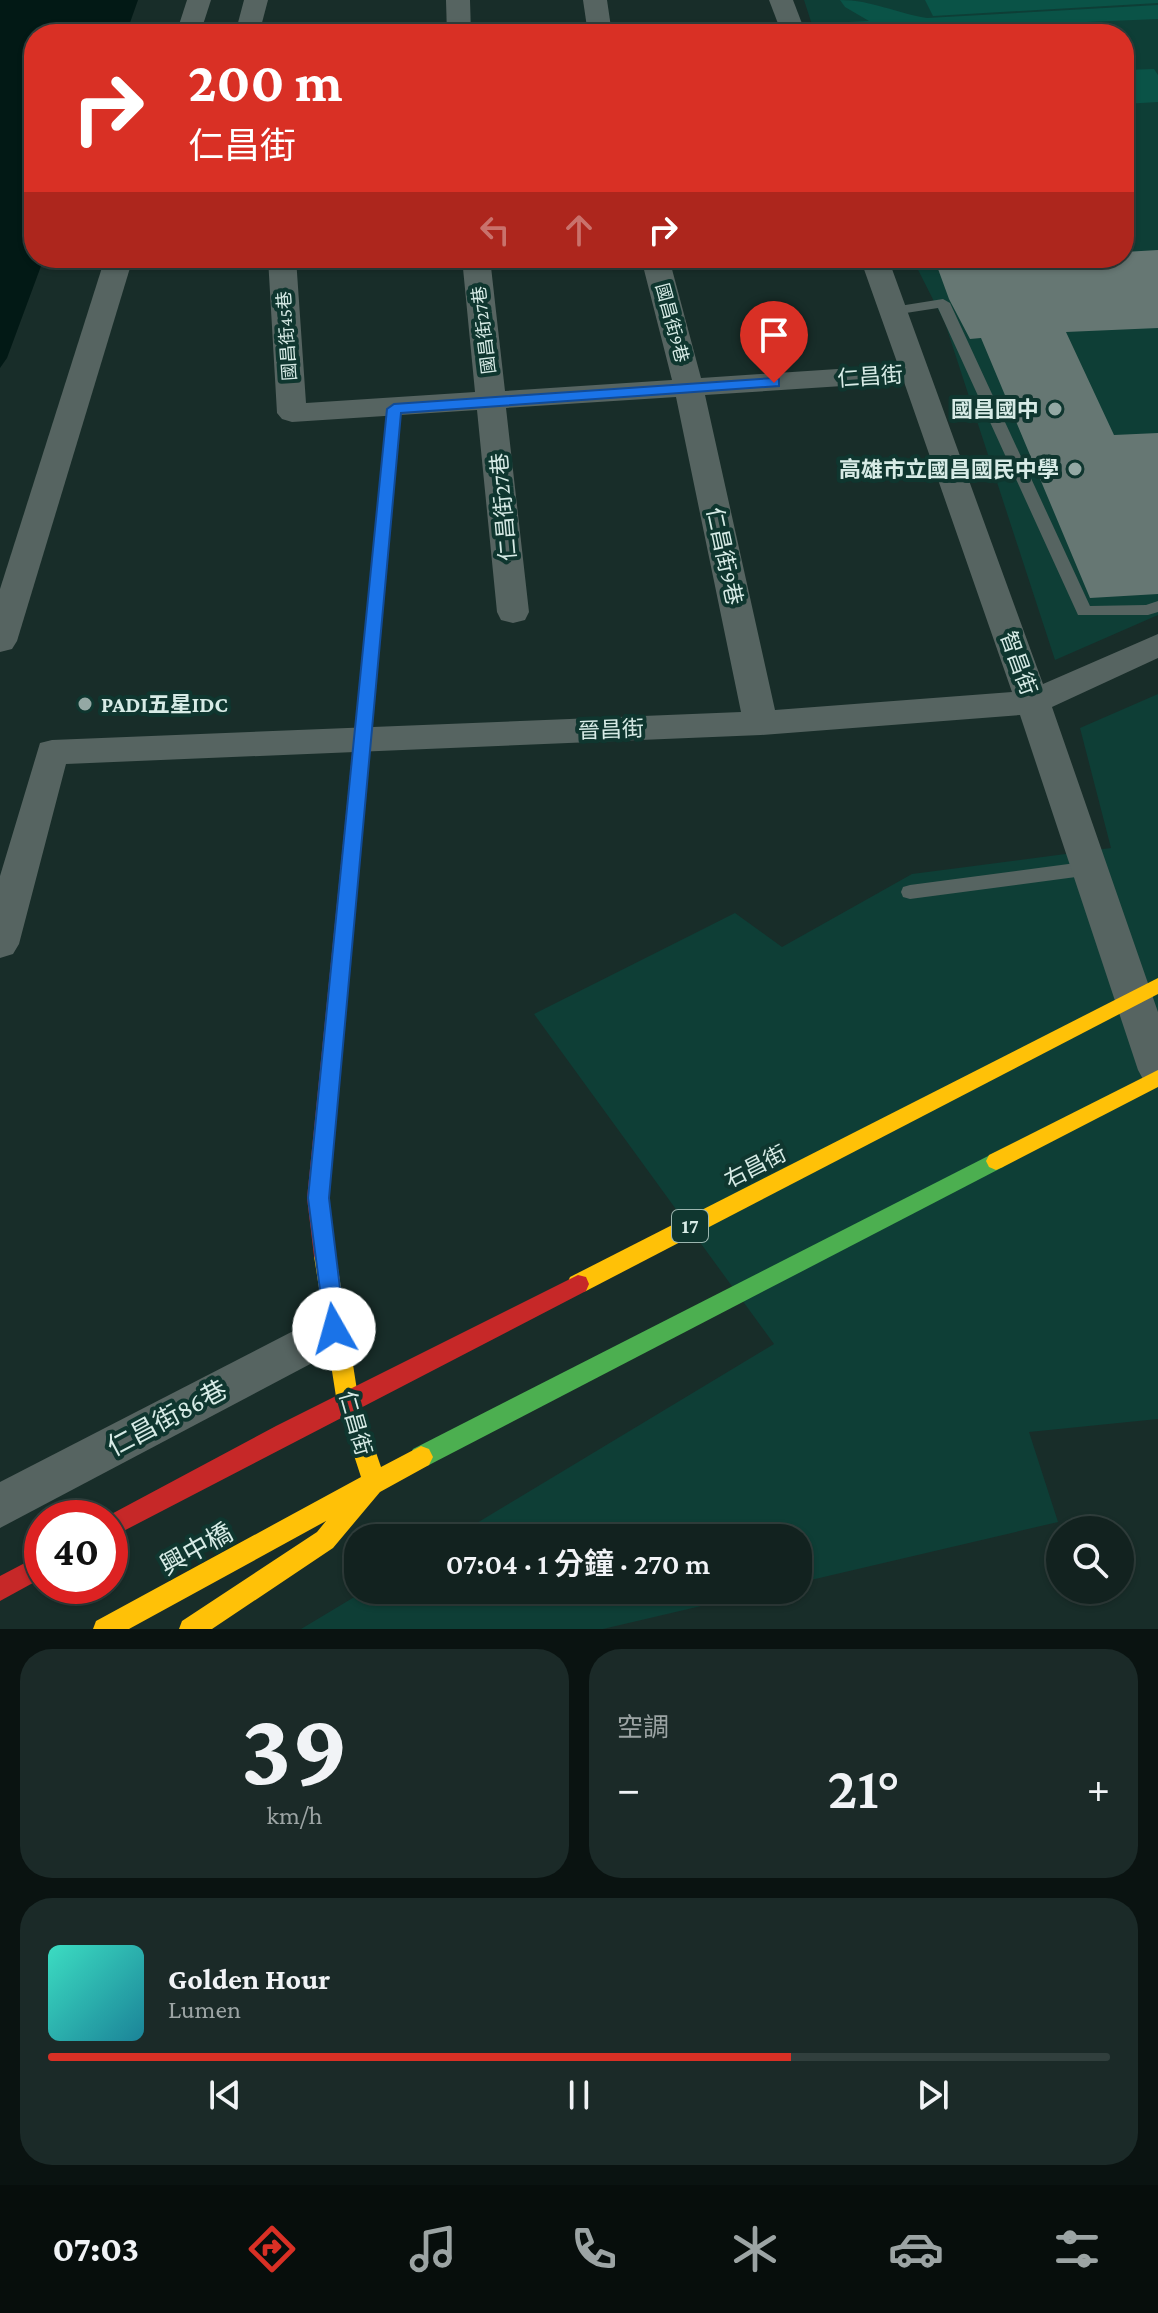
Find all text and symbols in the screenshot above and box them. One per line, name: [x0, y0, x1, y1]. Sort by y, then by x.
text: 200 m: [188, 51, 343, 113]
icon: right: [56, 56, 160, 160]
text: 仁昌街: [188, 126, 296, 166]
icon: left: [473, 208, 517, 252]
icon: ahead: [557, 208, 601, 252]
icon: right: [641, 208, 685, 252]
street label: 國昌街9巷: [652, 281, 692, 365]
street label: 國昌街27巷: [469, 285, 499, 375]
street label: 國昌街45巷: [274, 291, 300, 381]
pin: [740, 301, 808, 383]
icon: arrive: [752, 313, 796, 357]
street label: 仁昌街: [836, 362, 904, 391]
place label: 國昌國中: [951, 397, 1039, 422]
marker: 國昌國中: [1046, 400, 1064, 418]
street label: 仁昌街27巷: [486, 452, 521, 562]
place label: 高雄市立國昌國民中學: [839, 457, 1059, 482]
marker: 高雄市立國昌國民中學: [1066, 460, 1084, 478]
street label: 仁昌街9巷: [702, 505, 747, 607]
street label: 智昌街: [995, 628, 1042, 698]
place label: PADI五星IDC: [101, 692, 228, 717]
marker: PADI五星IDC: [76, 695, 94, 713]
street label: 晉昌街: [578, 716, 644, 743]
street label: 右昌街: [720, 1140, 790, 1193]
road number: 17: [672, 1210, 708, 1242]
position arrow: [292, 1287, 376, 1371]
street label: 仁昌街86巷: [103, 1375, 232, 1462]
street label: 仁昌街: [334, 1388, 377, 1458]
speed limit sign: 40: [24, 1500, 128, 1604]
map controls: [1046, 1516, 1134, 1604]
button: search: [1046, 1516, 1134, 1604]
street label: 興中橋: [155, 1518, 237, 1581]
text: 07:04 · 1 分鐘 · 270 m: [446, 1547, 710, 1580]
text: 39: [241, 1691, 348, 1806]
text: 空調: [617, 1713, 669, 1742]
text: 21°: [827, 1754, 900, 1821]
text: −: [617, 1764, 640, 1812]
text: +: [1087, 1764, 1110, 1812]
text: km/h: [266, 1801, 323, 1830]
text: Golden Hour: [168, 1962, 330, 1995]
text: Lumen: [168, 1995, 241, 2024]
icon: previous: [203, 2073, 247, 2117]
icon: pause: [557, 2073, 601, 2117]
icon: next: [911, 2073, 955, 2117]
icon: directions: [244, 2221, 300, 2277]
icon: music: [405, 2221, 461, 2277]
icon: phone: [566, 2221, 622, 2277]
icon: climate: [727, 2221, 783, 2277]
icon: car: [888, 2221, 944, 2277]
icon: filters: [1049, 2221, 1105, 2277]
text: 07:03: [53, 2229, 139, 2269]

